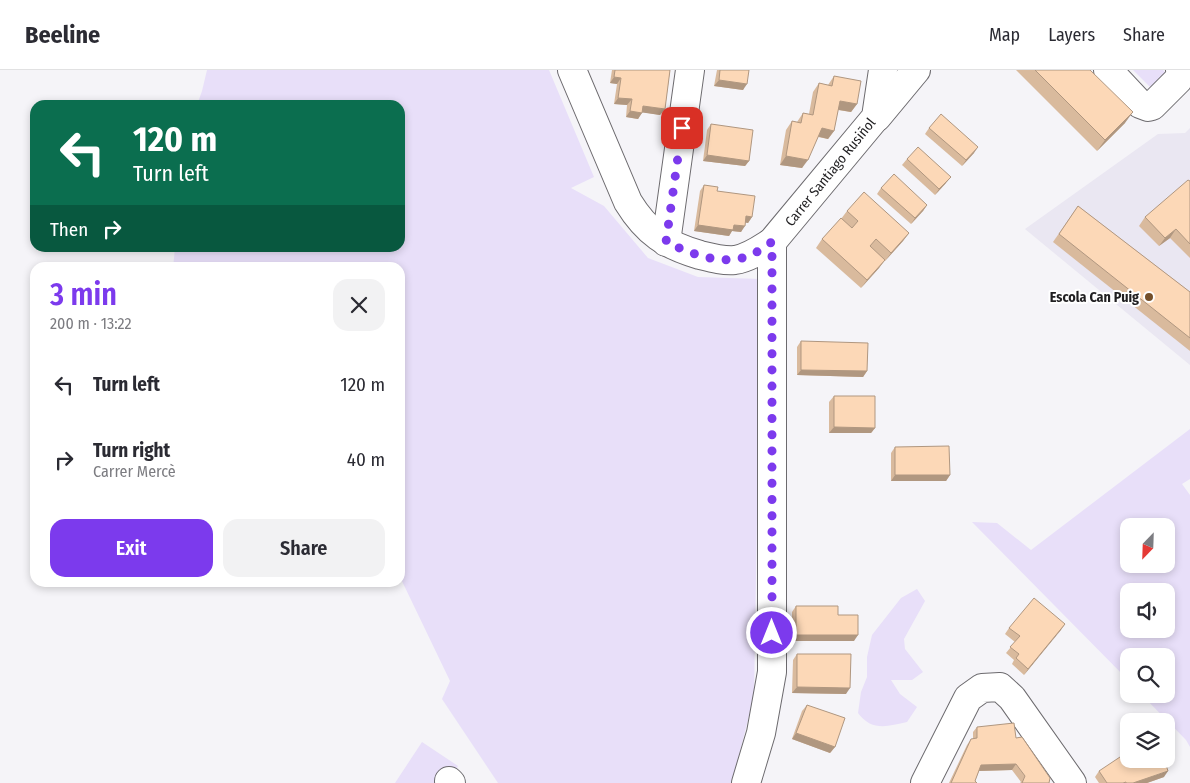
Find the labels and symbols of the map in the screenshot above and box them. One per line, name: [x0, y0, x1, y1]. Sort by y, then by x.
pin: [661, 107, 703, 149]
street label: Carrer Santiago Rusiñol: [782, 115, 879, 230]
place label: Escola Can Puig: [1050, 289, 1139, 306]
marker: Escola Can Puig: [1143, 291, 1155, 303]
north arrow: [1120, 518, 1175, 572]
position arrow: [745, 606, 797, 658]

